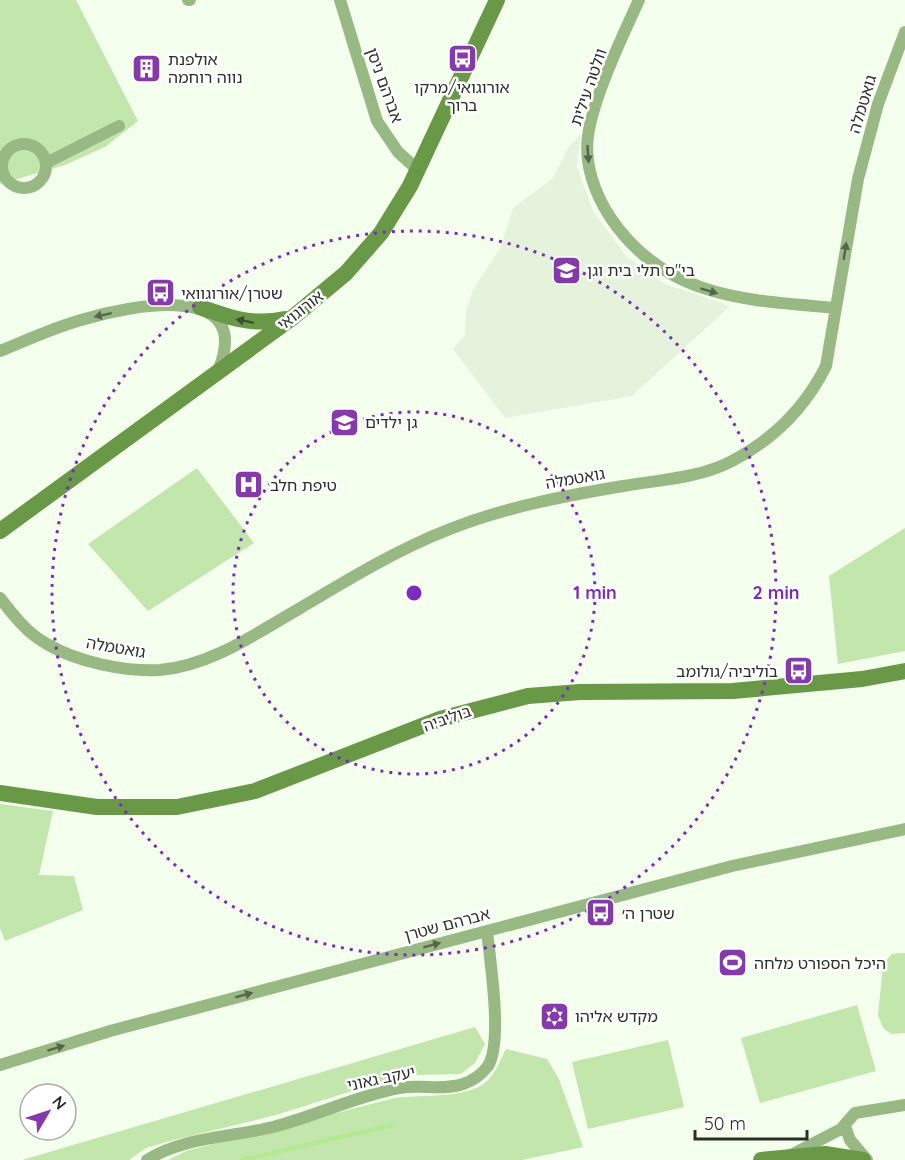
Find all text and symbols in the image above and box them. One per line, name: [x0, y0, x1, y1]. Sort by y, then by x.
bus stop icon: אורוגואי/מרקו ברוך: [446, 43, 478, 75]
street label: אברהם ניסן: [362, 45, 408, 125]
street label: וולטה עילית: [565, 46, 611, 128]
place label: אולפנת נווה רוחמה: [168, 49, 242, 87]
building icon: אולפנת נווה רוחמה: [131, 52, 163, 84]
street label: גואטמלה: [844, 72, 880, 136]
place label: אורוגואי/מרקו ברוך: [414, 77, 510, 115]
one-way arrow: [584, 144, 593, 163]
one-way arrow: [840, 241, 849, 260]
school or university icon: בי"ס תלי בית וגן: [550, 254, 582, 286]
place label: בי"ס תלי בית וגן: [587, 260, 695, 280]
bus stop icon: שטרן/אורוגוואי: [144, 277, 176, 309]
place label: שטרן/אורוגוואי: [181, 283, 283, 303]
street label: אורוגואי: [273, 286, 327, 334]
one-way arrow: [700, 286, 718, 296]
one-way arrow: [93, 311, 112, 320]
one-way arrow: [236, 316, 254, 326]
school or university icon: גן ילדים: [328, 406, 360, 438]
place label: גן ילדים: [365, 412, 418, 432]
street label: גואטמלה: [544, 463, 606, 493]
hospital icon: טיפת חלב: [233, 469, 265, 501]
place label: טיפת חלב: [270, 475, 337, 495]
text: 1 min: [573, 581, 617, 604]
text: 2 min: [753, 581, 799, 604]
centre of rings: [404, 583, 424, 603]
street label: גואטמלה: [85, 632, 147, 662]
bus stop icon: בוליביה/גולומב: [783, 655, 815, 687]
place label: בוליביה/גולומב: [676, 661, 778, 681]
street label: בוליביה: [420, 700, 474, 736]
bus stop icon: שטרן ה׳: [585, 897, 617, 929]
street label: אברהם שטרן: [402, 903, 492, 945]
place label: שטרן ה׳: [622, 903, 675, 923]
one-way arrow: [423, 940, 441, 949]
sports icon: היכל הספורט מלחה: [717, 947, 749, 979]
place label: היכל הספורט מלחה: [754, 953, 886, 973]
one-way arrow: [235, 990, 253, 999]
synagogue icon: מקדש אליהו: [538, 1000, 570, 1032]
place label: מקדש אליהו: [575, 1006, 658, 1026]
one-way arrow: [47, 1042, 65, 1052]
street label: יעקב גאוני: [345, 1061, 417, 1095]
north arrow: [18, 1082, 78, 1142]
text: N: [48, 1092, 71, 1113]
scale bar: [695, 1103, 808, 1141]
text: 50 m: [704, 1112, 746, 1135]

